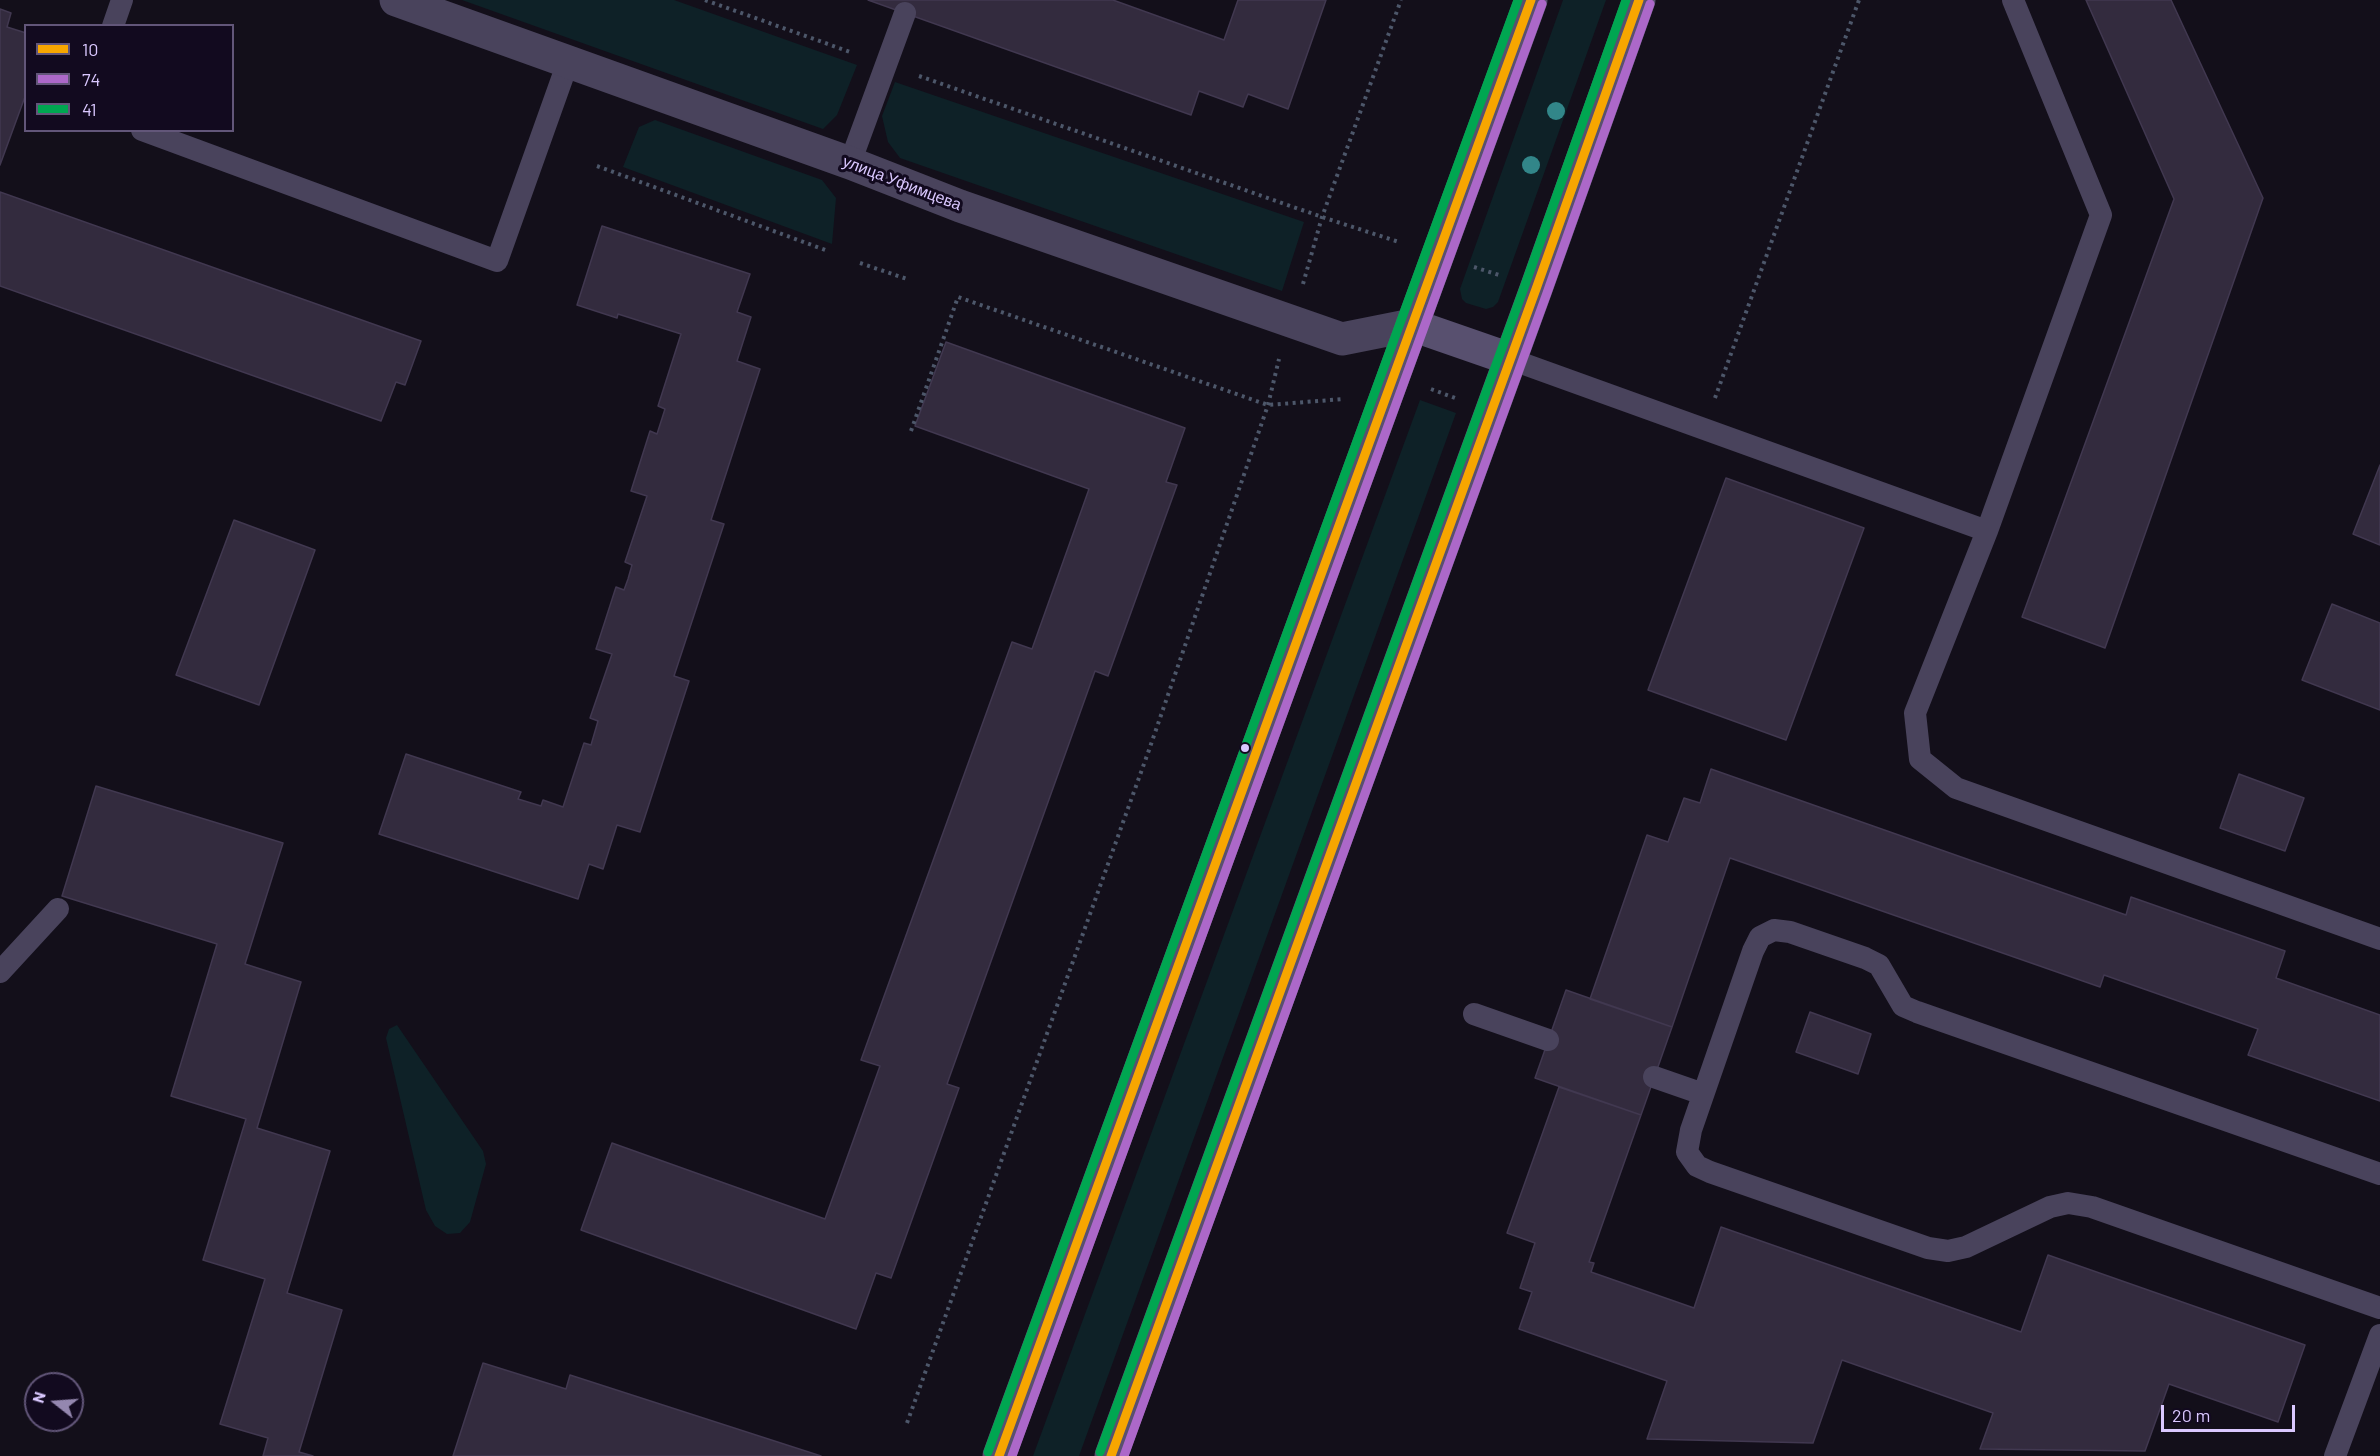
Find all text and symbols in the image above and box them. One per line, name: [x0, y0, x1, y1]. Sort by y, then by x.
legend: [24, 24, 234, 132]
text: 10: [82, 38, 98, 60]
text: 74: [82, 68, 100, 90]
text: 41: [82, 98, 97, 120]
street label: улица Уфимцева: [840, 152, 964, 214]
unlabelled marker: [1239, 742, 1251, 754]
north arrow: [24, 1372, 84, 1432]
text: N: [28, 1389, 49, 1405]
scale bar: [2164, 1393, 2298, 1431]
text: 20 m: [2172, 1404, 2210, 1426]

